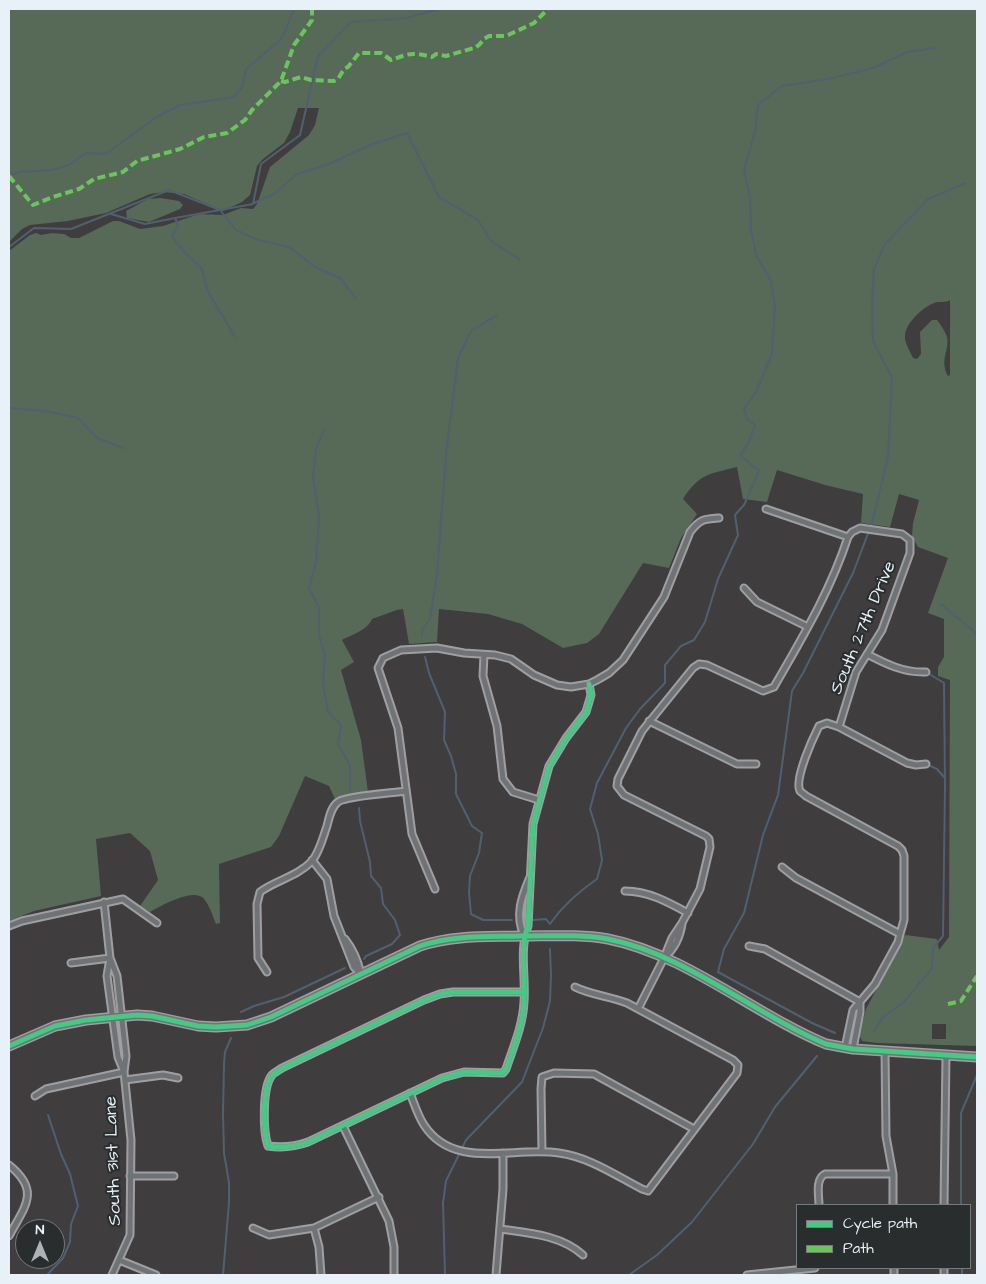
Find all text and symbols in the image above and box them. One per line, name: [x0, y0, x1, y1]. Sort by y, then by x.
street label: South 27th Drive: [826, 558, 902, 698]
street label: South 31st Lane: [101, 1096, 127, 1226]
legend: [796, 1204, 971, 1269]
text: Cycle path: [843, 1213, 917, 1234]
north arrow: [15, 1219, 65, 1269]
text: N: [36, 1220, 44, 1240]
text: Path: [843, 1238, 874, 1259]

